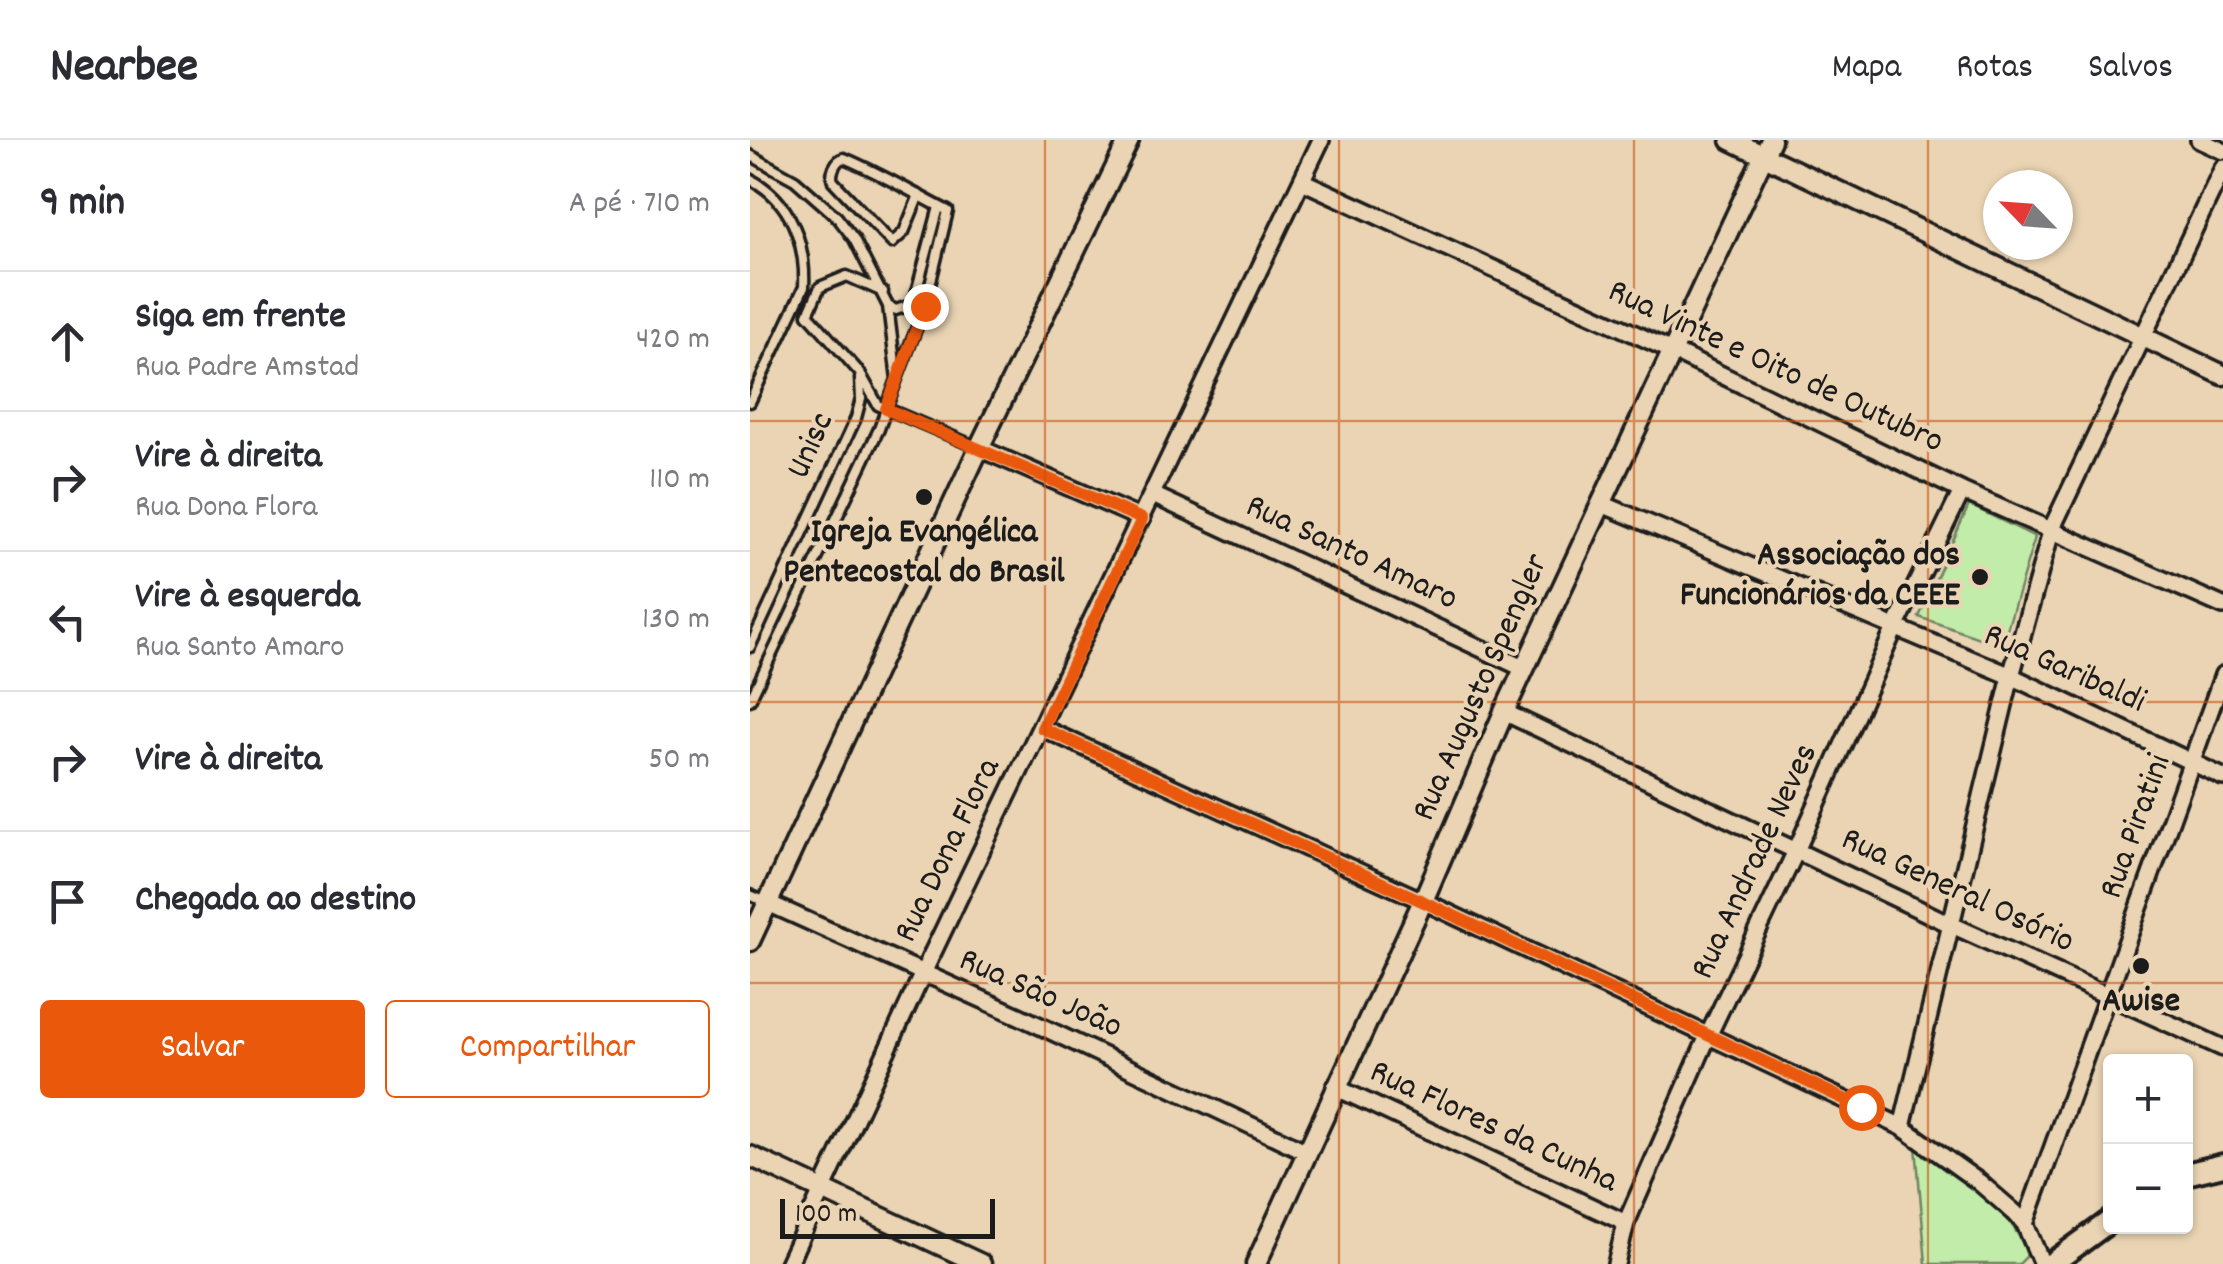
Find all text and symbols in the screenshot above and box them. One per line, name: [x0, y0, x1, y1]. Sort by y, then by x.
text: Nearbee: [50, 35, 198, 104]
text: Mapa: [1832, 44, 1901, 94]
text: Rotas: [1956, 44, 2033, 94]
text: Salvos: [2088, 44, 2173, 94]
north arrow: [1983, 170, 2073, 260]
text: 9 min: [40, 175, 125, 235]
text: A pé · 710 m: [569, 182, 710, 228]
street label: Rua Vinte e Oito de Outubro: [1599, 268, 1951, 468]
route end: [903, 284, 949, 330]
text: Siga em frente: [135, 291, 346, 346]
icon: ahead: [40, 314, 95, 369]
text: 420 m: [636, 318, 710, 364]
text: Rua Padre Amstad: [135, 346, 359, 392]
street label: Unisc: [775, 405, 849, 487]
text: Vire à direita: [135, 431, 322, 486]
icon: right: [40, 454, 95, 509]
text: 110 m: [649, 458, 710, 504]
street label: Rua Santo Amaro: [1237, 483, 1465, 625]
text: Rua Dona Flora: [135, 486, 318, 532]
marker: Igreja Evangélica Pentecostal do Brasil: [913, 486, 935, 508]
place label: Igreja Evangélica Pentecostal do Brasil: [783, 509, 1065, 599]
place label: Associação dos Funcionários da CEEE: [1680, 532, 1961, 622]
street label: Rua Augusto Spengler: [1401, 546, 1563, 830]
marker: Associação dos Funcionários da CEEE: [1969, 566, 1991, 588]
text: Vire à esquerda: [135, 571, 360, 626]
icon: left: [40, 594, 95, 649]
text: 130 m: [642, 598, 710, 644]
street label: Rua Garibaldi: [1975, 612, 2153, 728]
text: Rua Santo Amaro: [135, 626, 345, 672]
icon: right: [40, 734, 95, 789]
text: Vire à direita: [135, 734, 322, 789]
street label: Rua Andrade Neves: [1679, 736, 1833, 988]
text: 50 m: [648, 738, 710, 784]
street label: Rua Piratini: [2088, 748, 2186, 906]
street label: Rua Dona Flora: [883, 750, 1015, 952]
street label: Rua General Osório: [1832, 816, 2082, 968]
icon: arrive: [40, 874, 95, 929]
text: Chegada ao destino: [135, 874, 416, 929]
street label: Rua São João: [950, 937, 1130, 1053]
marker: Awise: [2130, 955, 2152, 977]
place label: Awise: [2102, 978, 2180, 1028]
button: Salvar: [40, 1000, 365, 1098]
button: Compartilhar: [385, 1000, 710, 1098]
street label: Rua Flores da Cunha: [1361, 1048, 1626, 1208]
map controls: [2103, 1054, 2193, 1234]
button: +: [2103, 1054, 2193, 1144]
route start: [1839, 1085, 1885, 1131]
button: −: [2103, 1144, 2193, 1234]
scale bar: [780, 1194, 995, 1238]
text: 100 m: [795, 1196, 857, 1236]

